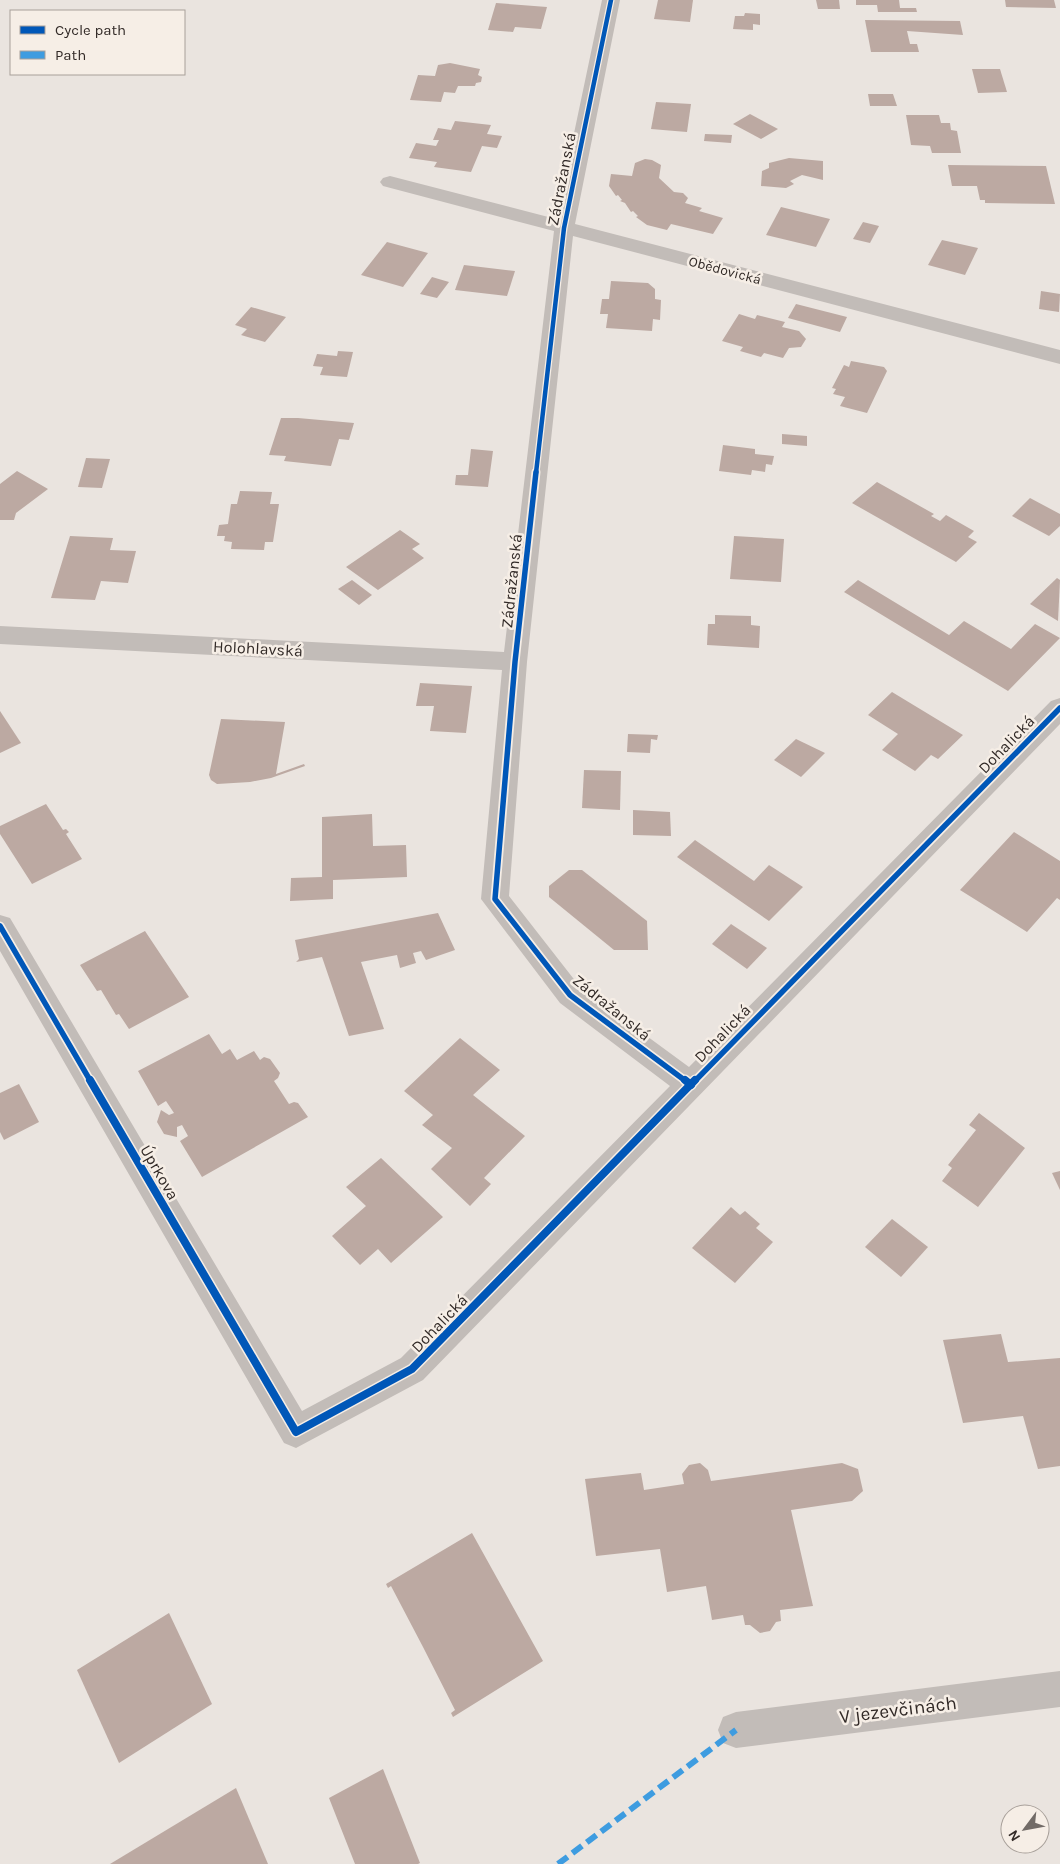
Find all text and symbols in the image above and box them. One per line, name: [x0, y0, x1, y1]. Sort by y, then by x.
legend: [10, 10, 185, 75]
text: Cycle path: [55, 21, 126, 39]
text: Path: [55, 46, 86, 64]
street label: Zádražanská: [543, 131, 580, 227]
street label: Obědovická: [687, 253, 763, 288]
street label: Zádražanská: [497, 533, 526, 629]
street label: Holohlavská: [213, 637, 303, 660]
street label: Dohalická: [974, 711, 1039, 777]
street label: Zádražanská: [569, 970, 654, 1045]
street label: Dohalická: [690, 1000, 755, 1066]
street label: Úprkova: [136, 1141, 183, 1203]
street label: Dohalická: [407, 1290, 472, 1356]
street label: V jezevčinách: [838, 1692, 958, 1728]
north arrow: [1000, 1804, 1050, 1854]
text: N: [1005, 1827, 1024, 1844]

